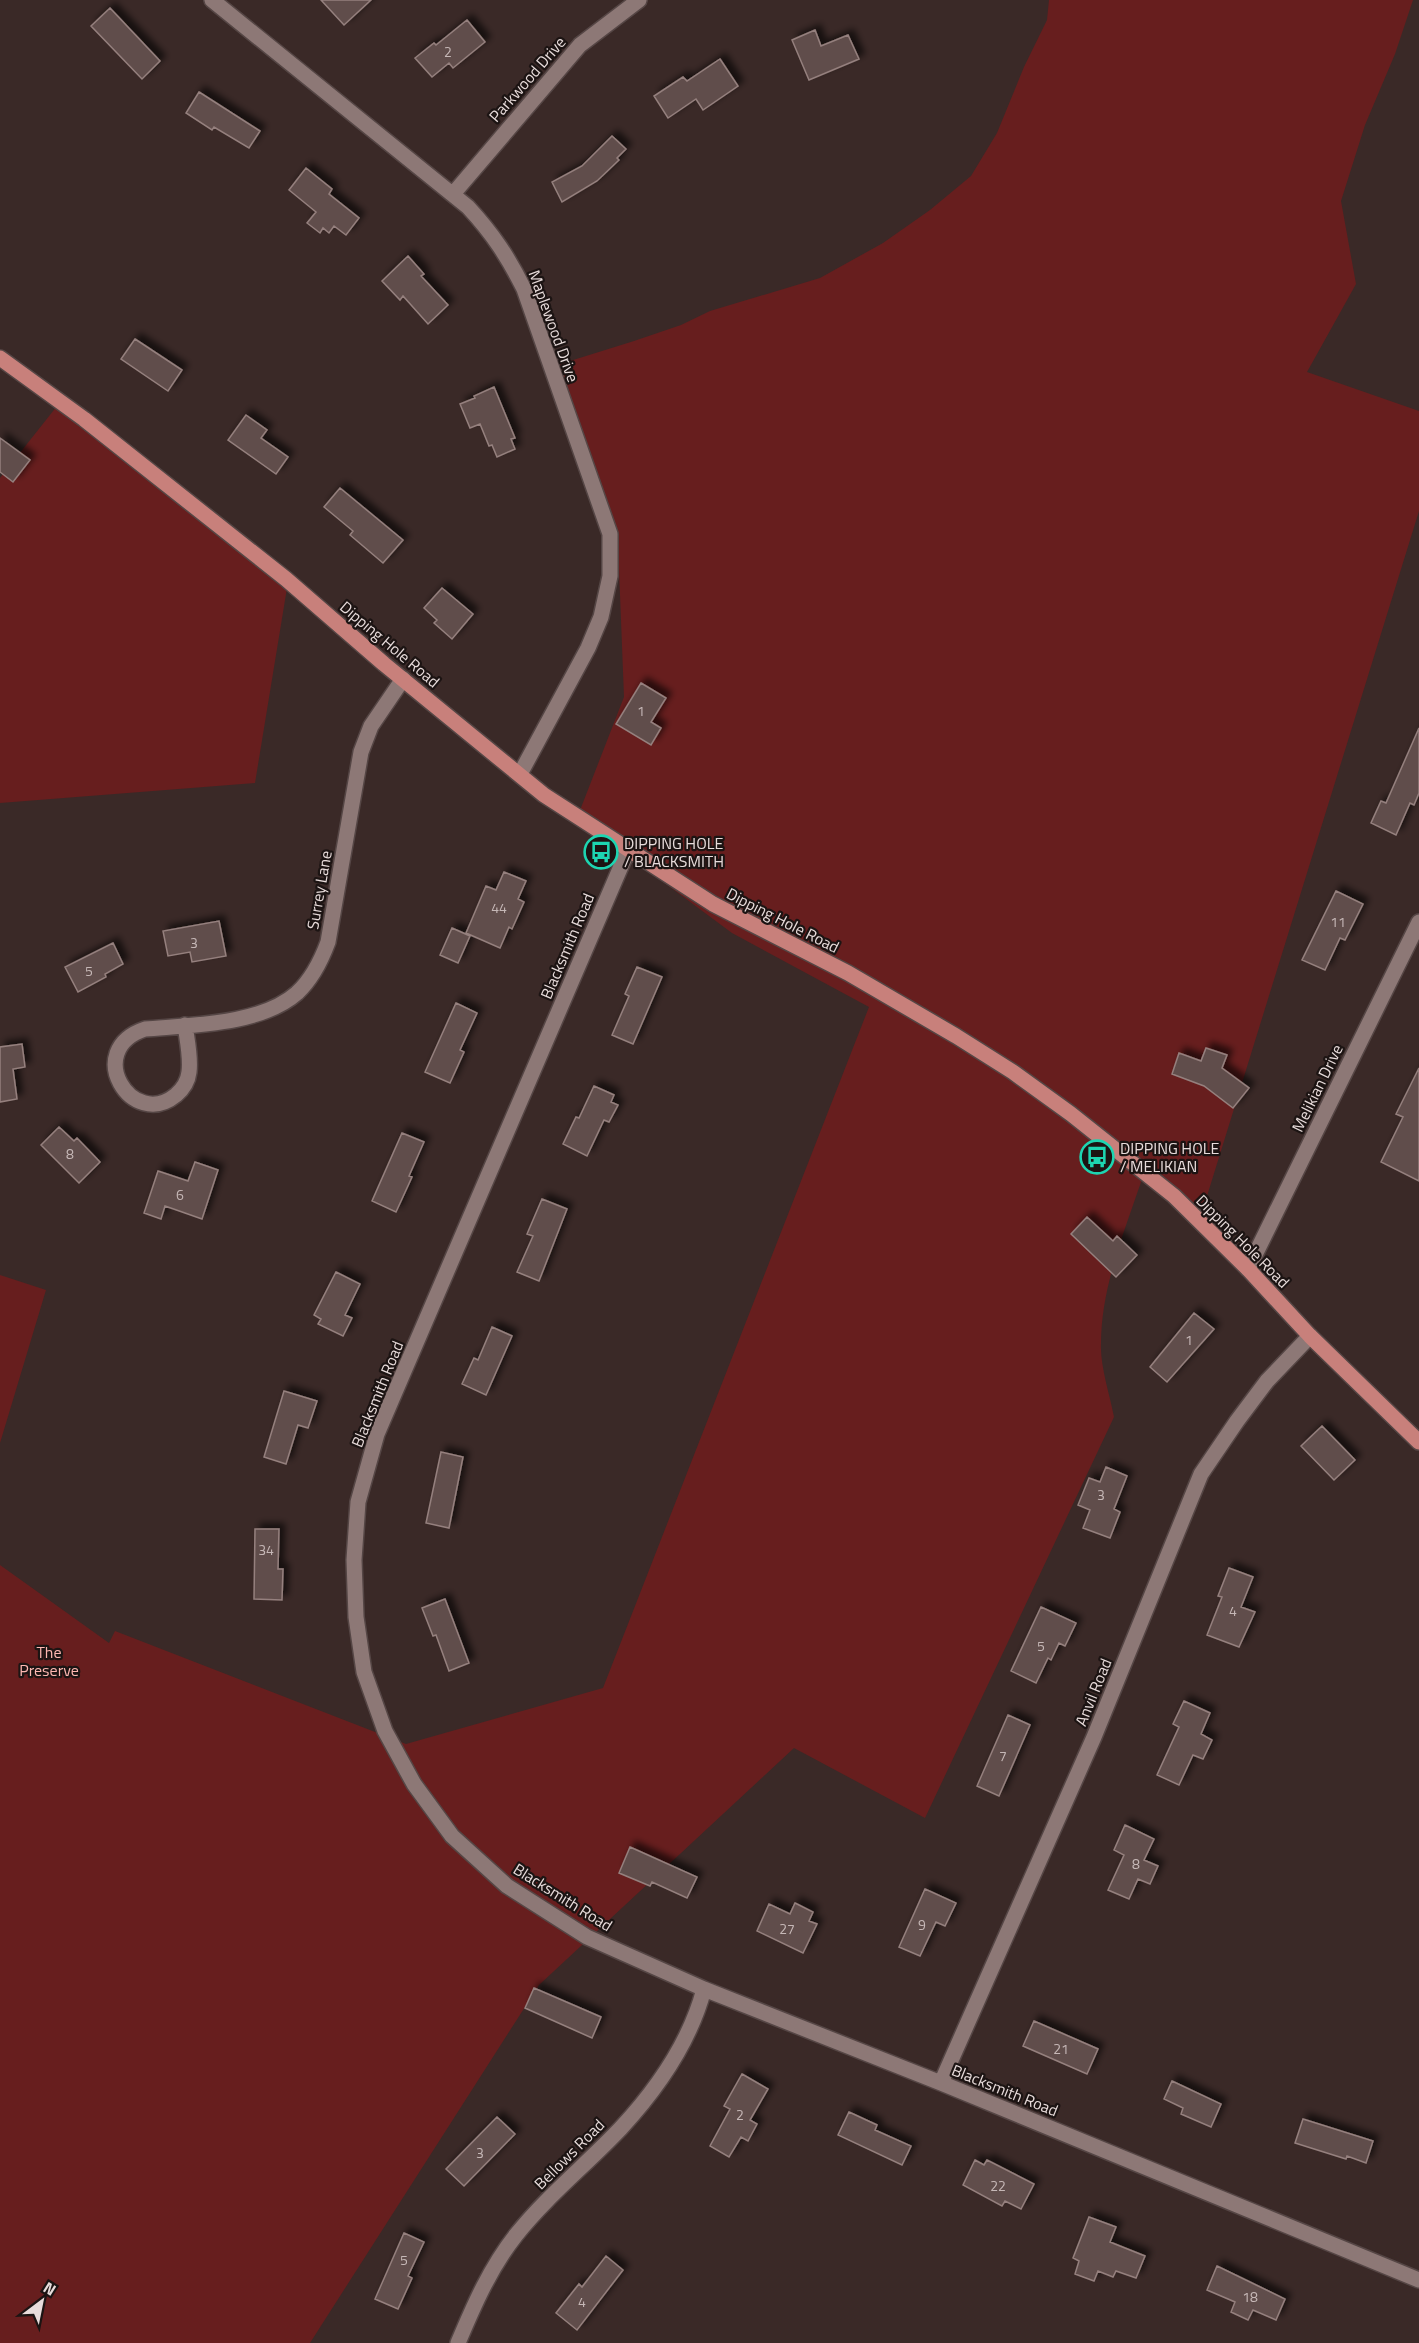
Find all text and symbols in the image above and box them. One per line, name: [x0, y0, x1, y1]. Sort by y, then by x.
street label: Parkwood Drive: [483, 31, 571, 127]
house number: 2: [444, 41, 452, 62]
street label: Maplewood Drive: [523, 267, 585, 385]
street label: Dipping Hole Road: [335, 595, 445, 693]
house number: 1: [637, 700, 645, 721]
place label: DIPPING HOLE / BLACKSMITH: [624, 831, 724, 873]
bus stop icon: DIPPING HOLE / BLACKSMITH: [583, 834, 619, 870]
street label: Surrey Lane: [300, 849, 338, 931]
street label: Dipping Hole Road: [722, 881, 844, 959]
street label: Blacksmith Road: [534, 889, 600, 1003]
house number: 44: [491, 897, 507, 918]
house number: 11: [1330, 911, 1346, 932]
house number: 3: [190, 932, 198, 953]
house number: 5: [85, 960, 93, 981]
street label: Melikian Drive: [1285, 1040, 1349, 1136]
place label: DIPPING HOLE / MELIKIAN: [1120, 1136, 1219, 1178]
bus stop icon: DIPPING HOLE / MELIKIAN: [1079, 1139, 1115, 1175]
house number: 8: [66, 1143, 74, 1164]
house number: 6: [176, 1184, 184, 1205]
street label: Dipping Hole Road: [1191, 1189, 1295, 1293]
house number: 1: [1185, 1329, 1193, 1350]
street label: Blacksmith Road: [345, 1337, 409, 1451]
house number: 3: [1097, 1484, 1105, 1505]
house number: 34: [258, 1539, 274, 1560]
house number: 4: [1229, 1600, 1237, 1621]
house number: 5: [1037, 1635, 1045, 1656]
park label: The Preserve: [19, 1640, 79, 1682]
street label: Anvil Road: [1069, 1655, 1117, 1729]
house number: 7: [999, 1745, 1007, 1766]
house number: 8: [1132, 1853, 1140, 1874]
street label: Blacksmith Road: [509, 1857, 617, 1937]
house number: 9: [918, 1914, 926, 1935]
house number: 27: [779, 1918, 795, 1939]
house number: 21: [1053, 2038, 1069, 2059]
street label: Blacksmith Road: [948, 2058, 1062, 2122]
house number: 2: [736, 2104, 744, 2125]
street label: Bellows Road: [528, 2113, 610, 2195]
house number: 3: [476, 2142, 484, 2163]
house number: 22: [990, 2175, 1006, 2196]
house number: 5: [400, 2249, 408, 2270]
north arrow: [12, 2271, 72, 2331]
text: N: [39, 2275, 61, 2301]
house number: 18: [1242, 2286, 1258, 2307]
house number: 4: [578, 2291, 586, 2312]

